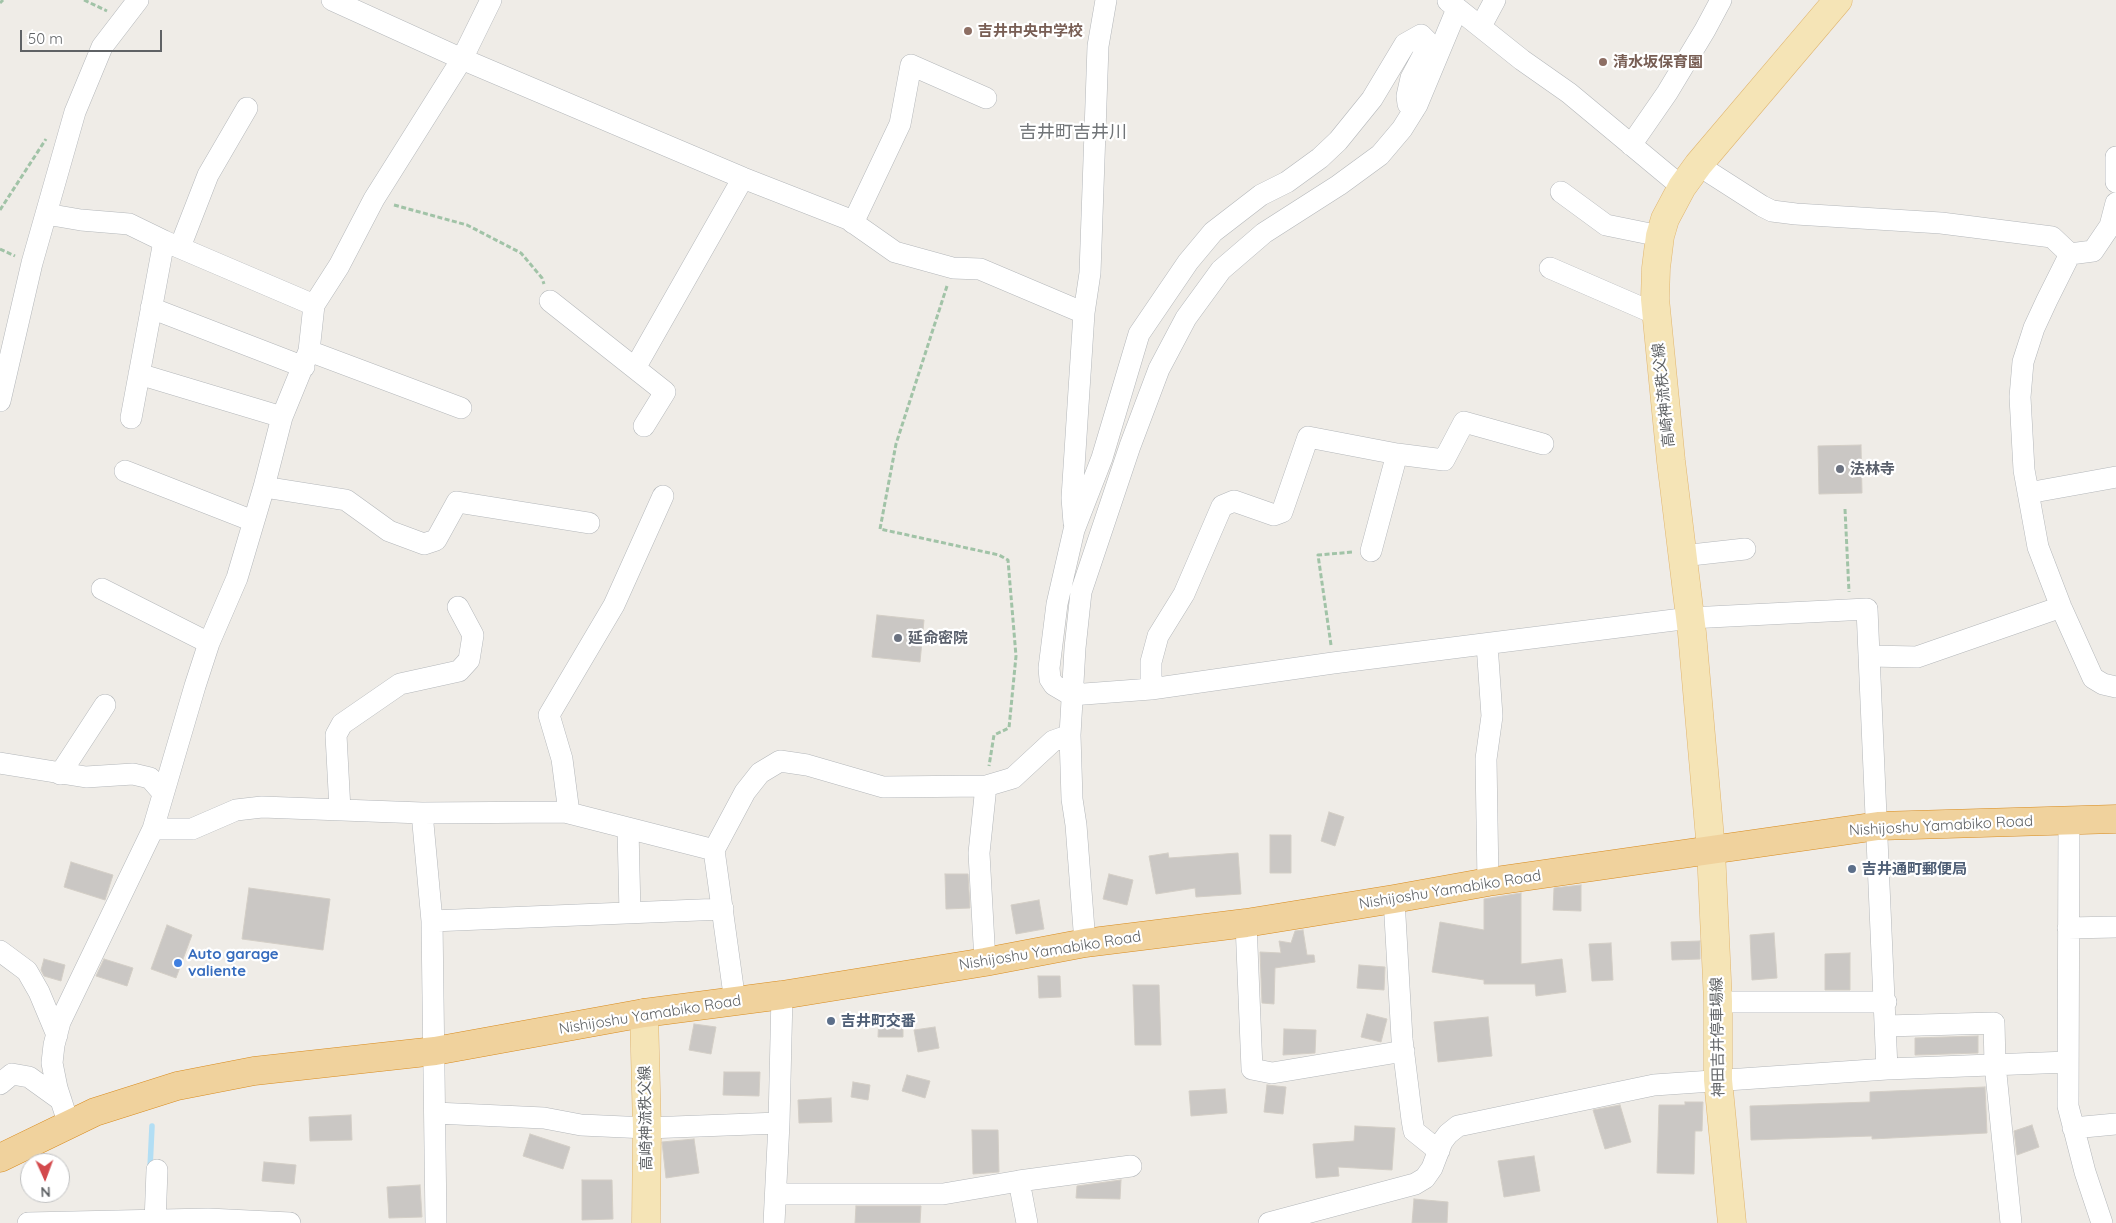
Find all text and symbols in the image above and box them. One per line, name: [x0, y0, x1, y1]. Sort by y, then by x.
scale bar: [22, 20, 165, 52]
place label: 吉井中央中学校: [978, 22, 1083, 40]
marker: 吉井中央中学校: [962, 25, 974, 37]
text: 50 m: [28, 29, 63, 48]
place label: 清水坂保育園: [1613, 53, 1703, 71]
marker: 清水坂保育園: [1597, 56, 1609, 68]
district label: 吉井町吉井川: [1019, 122, 1127, 144]
street label: 高崎神流秩父線: [1650, 342, 1678, 448]
place label: 法林寺: [1850, 460, 1895, 478]
marker: 法林寺: [1834, 463, 1846, 475]
place label: 延命密院: [908, 629, 968, 647]
marker: 延命密院: [892, 632, 904, 644]
street label: Nishijoshu Yamabiko Road: [1848, 812, 2034, 840]
place label: 吉井通町郵便局: [1862, 860, 1967, 878]
marker: 吉井通町郵便局: [1846, 863, 1858, 875]
street label: Nishijoshu Yamabiko Road: [1358, 867, 1542, 913]
street label: Nishijoshu Yamabiko Road: [958, 928, 1142, 974]
place label: Auto garage valiente: [188, 945, 279, 980]
marker: Auto garage valiente: [172, 957, 184, 969]
street label: 神田吉井停車場線: [1708, 977, 1728, 1097]
street label: Nishijoshu Yamabiko Road: [558, 992, 742, 1038]
place label: 吉井町交番: [841, 1012, 916, 1030]
marker: 吉井町交番: [825, 1015, 837, 1027]
street label: 高崎神流秩父線: [636, 1065, 656, 1171]
north arrow: [20, 1153, 70, 1203]
text: N: [40, 1183, 51, 1201]

